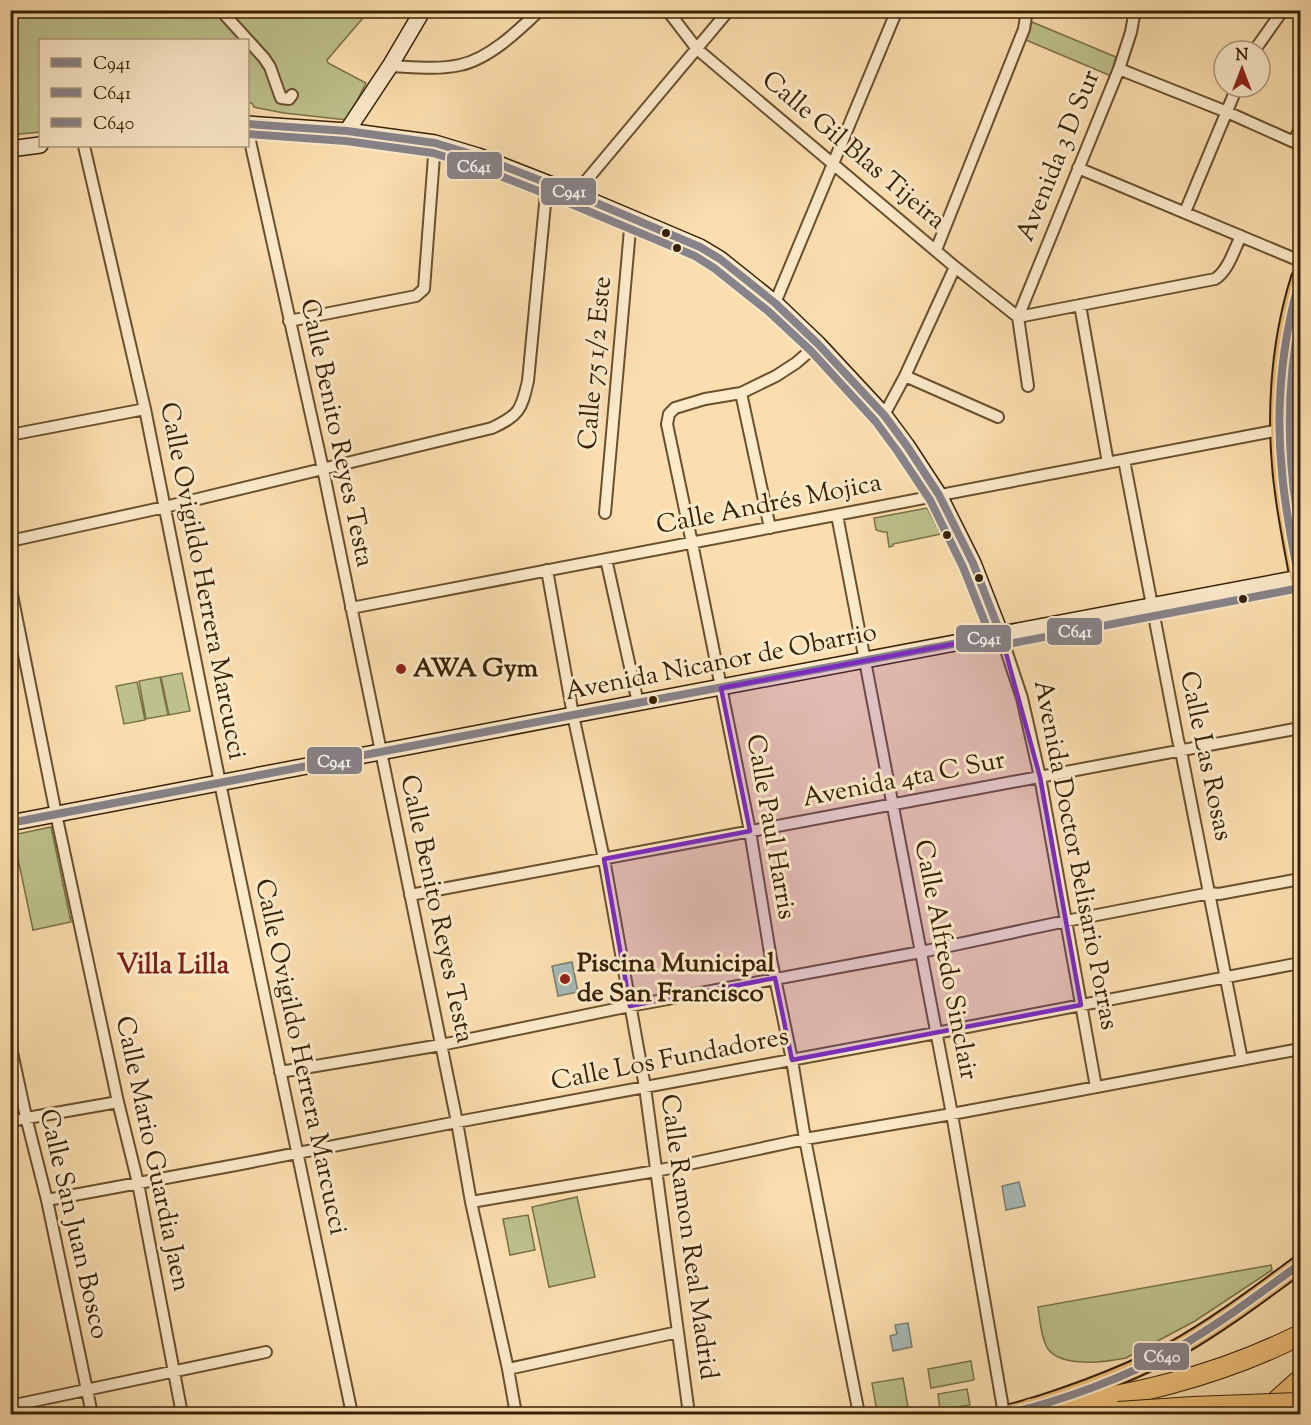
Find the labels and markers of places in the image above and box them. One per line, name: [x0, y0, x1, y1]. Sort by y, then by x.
unlabelled marker: [660, 227, 672, 239]
unlabelled marker: [671, 242, 683, 254]
unlabelled marker: [941, 529, 953, 541]
unlabelled marker: [973, 572, 985, 584]
unlabelled marker: [1237, 593, 1249, 605]
place label: AWA Gym: [413, 651, 539, 688]
marker: AWA Gym: [394, 662, 408, 676]
unlabelled marker: [647, 694, 659, 706]
place label: Piscina Municipal de San Francisco: [577, 946, 775, 1013]
marker: Piscina Municipal de San Francisco: [558, 972, 572, 986]

